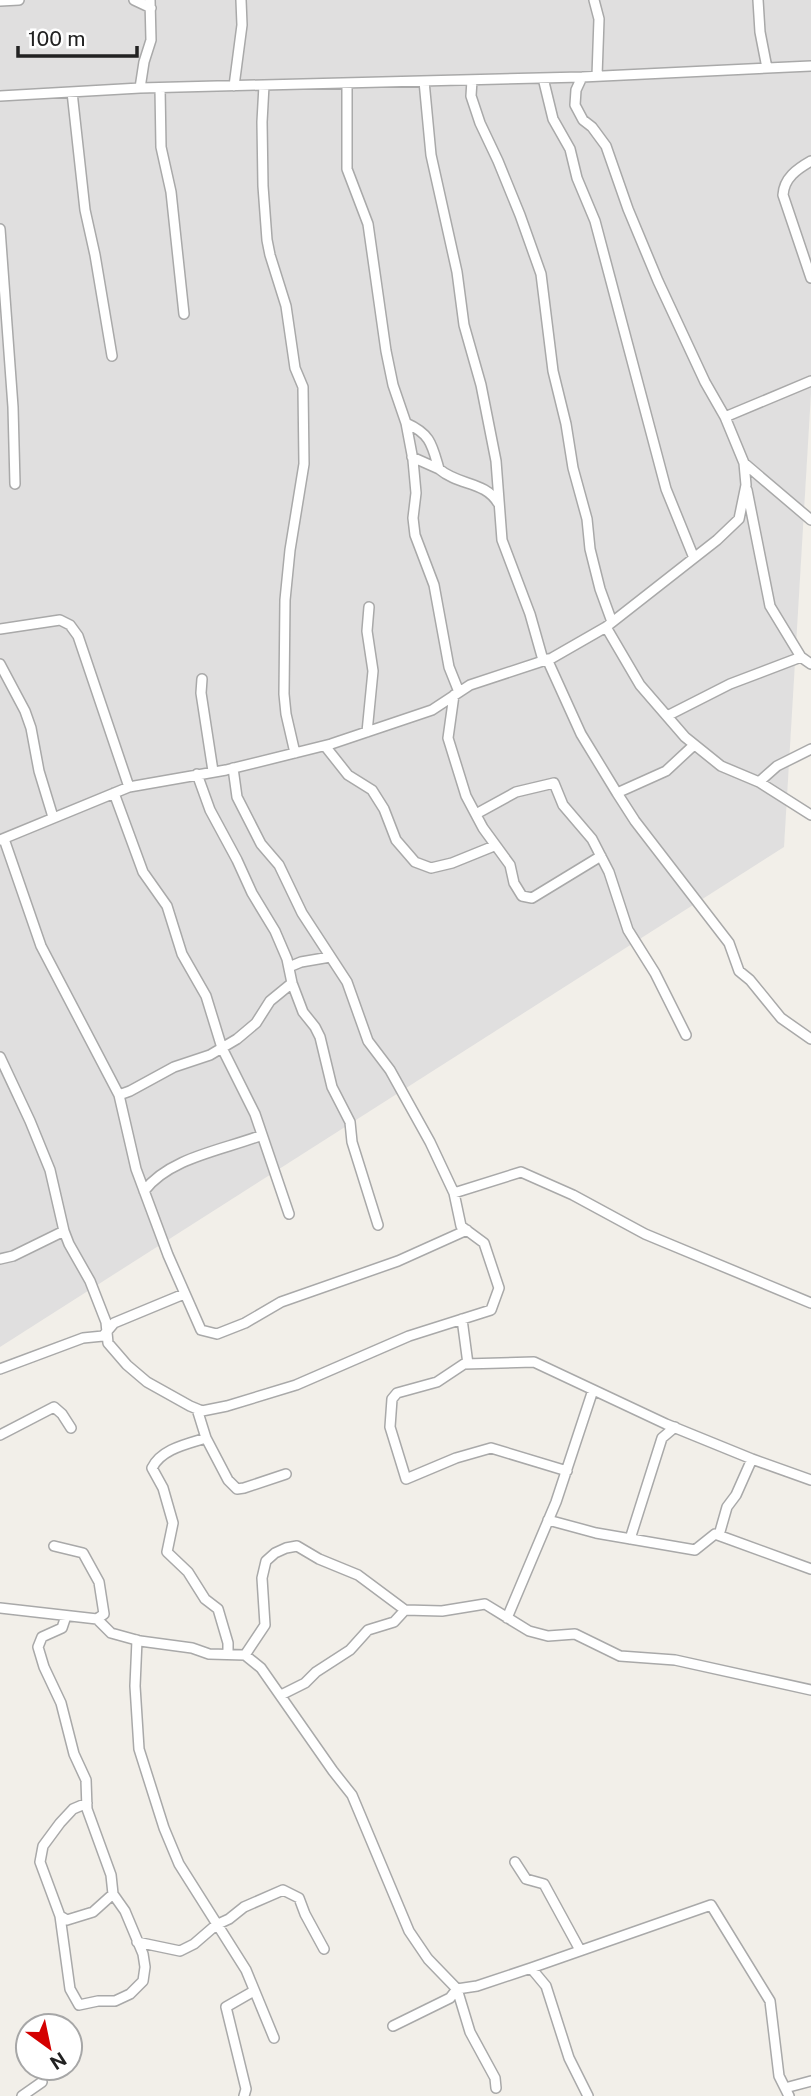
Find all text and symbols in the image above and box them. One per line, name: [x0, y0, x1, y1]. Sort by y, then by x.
scale bar: [18, 14, 136, 58]
text: 100 m: [28, 26, 85, 51]
north arrow: [14, 2012, 84, 2082]
text: N: [46, 2048, 70, 2075]

